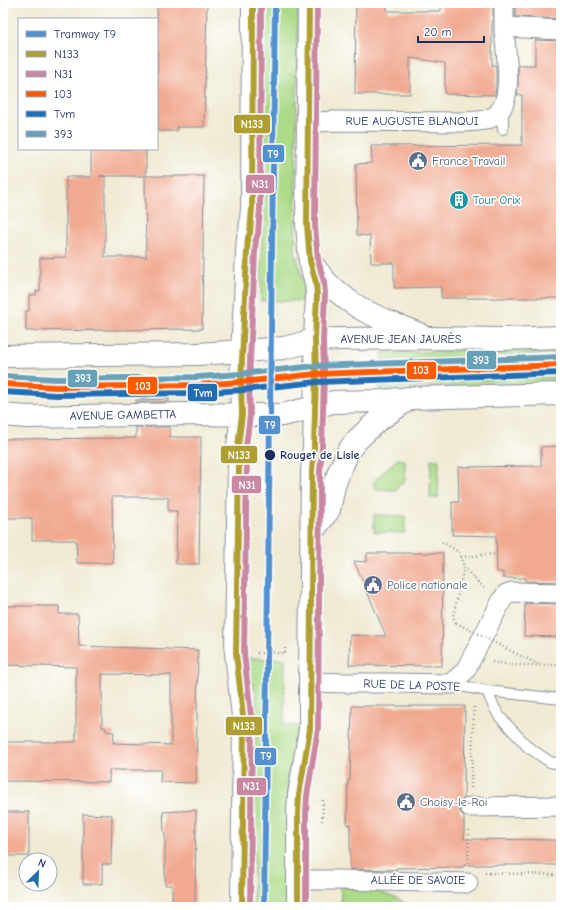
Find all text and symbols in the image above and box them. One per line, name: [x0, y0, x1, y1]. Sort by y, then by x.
legend: [18, 18, 158, 150]
scale bar: [418, 18, 484, 44]
text: 20 m: [424, 25, 452, 39]
text: Tramway T9: [54, 27, 116, 41]
text: N133: [54, 47, 79, 61]
text: N31: [54, 67, 73, 81]
text: 103: [54, 87, 72, 101]
text: Tvm: [54, 107, 75, 121]
line badge: N133: [233, 114, 271, 134]
street label: RUE AUGUSTE BLANQUI: [346, 114, 479, 128]
text: N133: [241, 118, 263, 131]
text: 393: [54, 127, 73, 141]
line badge: T9: [262, 144, 285, 163]
text: T9: [267, 148, 279, 161]
public building icon: France Travail: [407, 150, 429, 172]
place label: France Travail: [432, 154, 505, 168]
line badge: N31: [245, 174, 275, 194]
text: N31: [252, 178, 268, 191]
building icon: Tour Orix: [448, 189, 470, 211]
place label: Tour Orix: [473, 193, 521, 207]
street label: AVENUE JEAN JAURÈS: [341, 332, 462, 346]
line badge: 393: [466, 350, 497, 370]
text: 393: [473, 354, 489, 367]
line badge: 103: [406, 361, 437, 380]
text: 103: [413, 364, 429, 377]
line badge: 393: [67, 369, 98, 388]
text: 393: [75, 372, 91, 385]
line badge: 103: [127, 376, 158, 395]
text: 103: [135, 380, 151, 393]
line badge: Tvm: [187, 383, 218, 402]
text: Tvm: [193, 387, 213, 400]
street label: AVENUE GAMBETTA: [70, 407, 176, 423]
line badge: T9: [258, 415, 281, 435]
text: T9: [264, 419, 276, 432]
line badge: N133: [220, 445, 258, 464]
marker: Rouget de Lisle: [263, 448, 277, 462]
place label: Rouget de Lisle: [280, 448, 360, 462]
text: N133: [228, 449, 250, 462]
line badge: N31: [231, 475, 262, 494]
text: N31: [239, 479, 255, 492]
public building icon: Police nationale: [362, 574, 384, 596]
place label: Police nationale: [387, 578, 468, 592]
street label: RUE DE LA POSTE: [363, 676, 461, 694]
line badge: N133: [225, 716, 263, 736]
text: N133: [233, 720, 255, 733]
line badge: T9: [254, 747, 277, 766]
text: T9: [260, 750, 272, 763]
line badge: N31: [236, 777, 267, 796]
text: N31: [243, 780, 259, 793]
public building icon: Choisy-le-Roi: [395, 791, 417, 813]
place label: Choisy-le-Roi: [420, 795, 488, 809]
north arrow: [18, 852, 58, 892]
text: N: [36, 856, 48, 871]
street label: ALLÉE DE SAVOIE: [371, 873, 465, 887]

